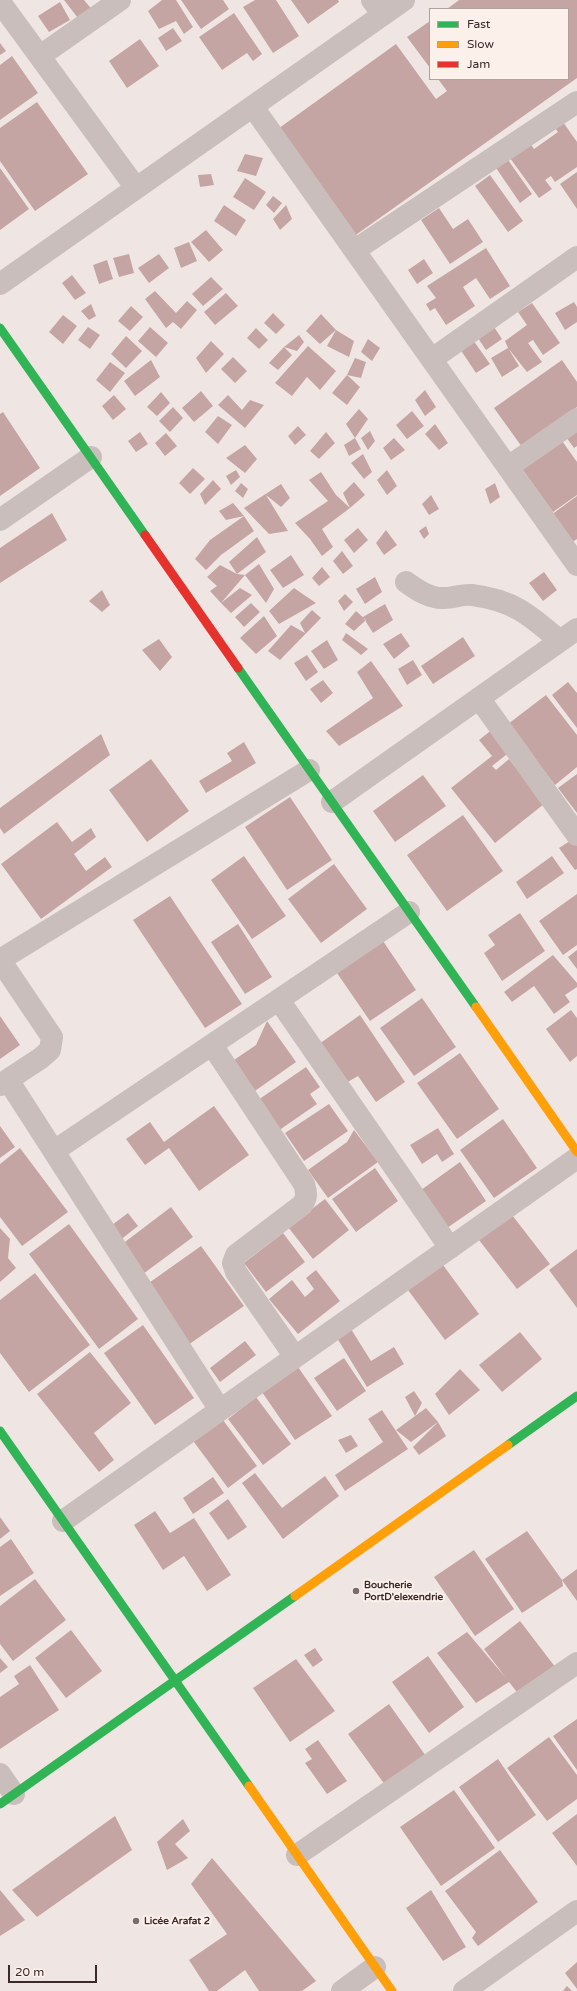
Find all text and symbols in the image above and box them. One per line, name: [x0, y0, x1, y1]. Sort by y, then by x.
legend: [429, 8, 569, 80]
text: Fast: [467, 17, 490, 31]
text: Slow: [467, 37, 494, 51]
text: Jam: [467, 57, 490, 71]
place label: Boucherie PortD'elexendrie: [364, 1579, 443, 1602]
marker: Boucherie PortD'elexendrie: [351, 1586, 361, 1596]
place label: Licée Arafat 2: [144, 1915, 210, 1927]
marker: Licée Arafat 2: [131, 1916, 141, 1926]
scale bar: [10, 1957, 99, 1983]
text: 20 m: [15, 1965, 44, 1979]

